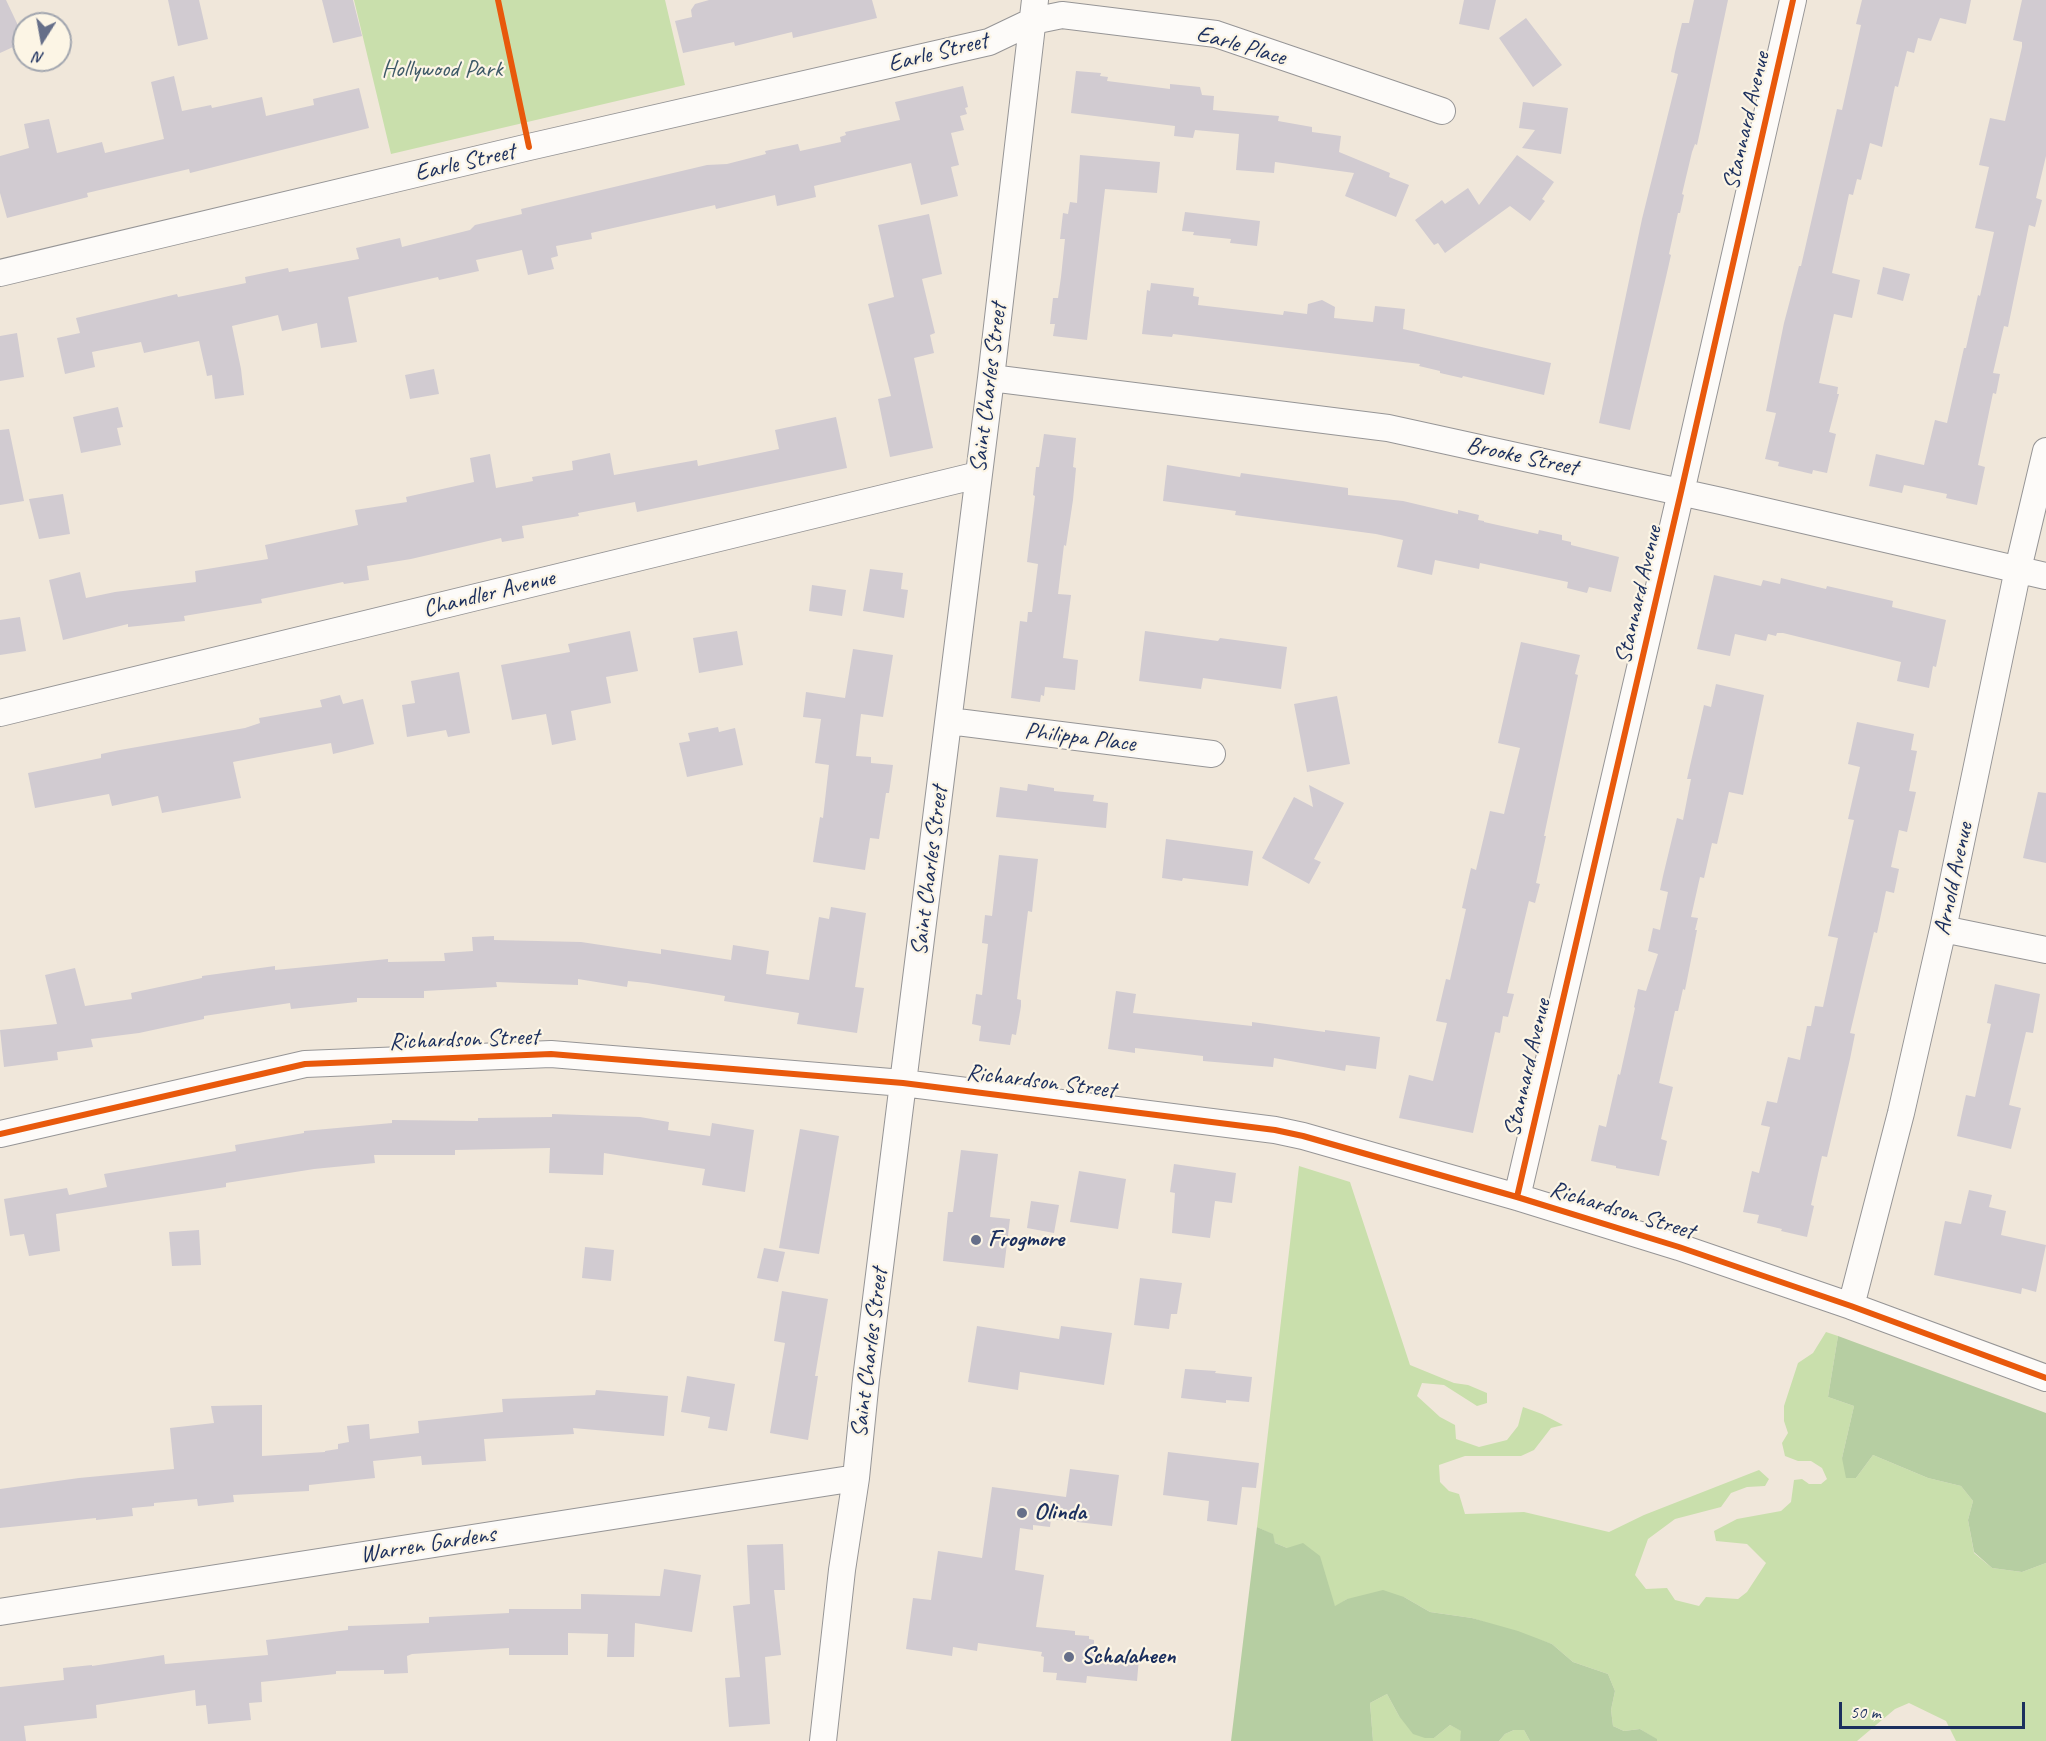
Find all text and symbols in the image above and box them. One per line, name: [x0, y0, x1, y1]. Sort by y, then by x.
north arrow: [12, 12, 72, 72]
street label: Earle Place: [1193, 20, 1289, 72]
street label: Earle Street: [885, 27, 991, 79]
text: N: [32, 47, 46, 68]
street label: Stannard Avenue: [1717, 49, 1777, 193]
park label: Hollywood Park: [382, 56, 502, 84]
street label: Earle Street: [412, 138, 518, 188]
street label: Saint Charles Street: [964, 302, 1014, 474]
street label: Brooke Street: [1464, 431, 1580, 483]
street label: Stannard Avenue: [1609, 523, 1669, 667]
street label: Chandler Avenue: [420, 564, 558, 624]
street label: Philippa Place: [1023, 717, 1137, 759]
street label: Saint Charles Street: [905, 785, 955, 957]
street label: Arnold Avenue: [1928, 820, 1980, 938]
street label: Stannard Avenue: [1498, 996, 1558, 1140]
street label: Richardson Street: [389, 1023, 539, 1057]
street label: Richardson Street: [965, 1059, 1117, 1105]
street label: Richardson Street: [1546, 1175, 1698, 1247]
place label: Frogmore: [988, 1226, 1064, 1254]
marker: Frogmore: [969, 1233, 983, 1247]
street label: Saint Charles Street: [845, 1267, 895, 1439]
place label: Olinda: [1034, 1499, 1086, 1527]
marker: Olinda: [1015, 1506, 1029, 1520]
street label: Warren Gardens: [358, 1520, 498, 1570]
place label: Schalaheen: [1081, 1643, 1175, 1671]
marker: Schalaheen: [1062, 1650, 1076, 1664]
scale bar: [1842, 1690, 2028, 1728]
text: 50 m: [1850, 1701, 1881, 1723]

